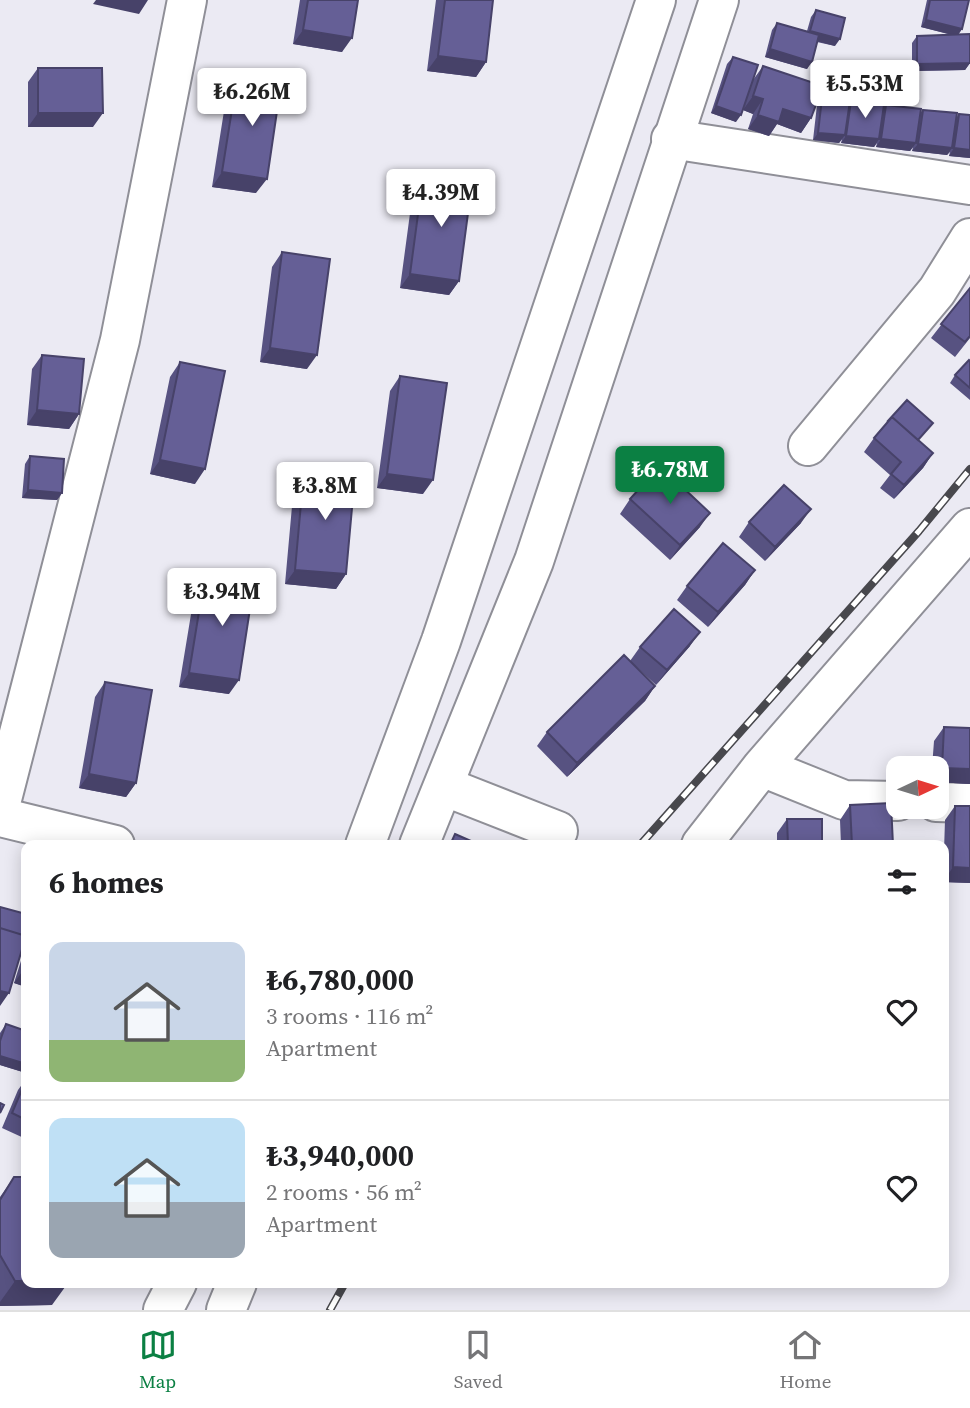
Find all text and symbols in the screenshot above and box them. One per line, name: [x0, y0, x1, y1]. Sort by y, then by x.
pin: ₺5.53M: [808, 60, 922, 120]
text: ₺5.53M: [826, 67, 904, 99]
pin: ₺6.26M: [195, 68, 309, 128]
text: ₺6.26M: [213, 75, 291, 107]
pin: ₺4.39M: [384, 170, 498, 229]
text: ₺4.39M: [402, 176, 480, 208]
pin: ₺6.78M: [613, 447, 727, 506]
text: ₺6.78M: [631, 453, 709, 485]
pin: ₺3.8M: [276, 462, 374, 522]
text: ₺3.8M: [293, 469, 357, 501]
pin: ₺3.94M: [165, 568, 279, 628]
text: ₺3.94M: [183, 575, 261, 607]
north arrow: [886, 756, 948, 819]
map controls: [886, 756, 949, 819]
text: 6 homes: [49, 862, 164, 903]
icon: filters: [883, 863, 921, 901]
text: ₺6,780,000: [266, 959, 414, 1000]
icon: home: [105, 970, 189, 1054]
icon: heart: [883, 993, 921, 1031]
text: 3 rooms · 116 m²: [266, 1000, 433, 1032]
text: Apartment: [266, 1032, 377, 1064]
text: ₺3,940,000: [266, 1135, 414, 1176]
icon: home: [105, 1146, 189, 1230]
icon: heart: [883, 1169, 921, 1207]
text: 2 rooms · 56 m²: [266, 1176, 422, 1208]
text: Apartment: [266, 1208, 377, 1240]
tab: Map: [139, 1326, 177, 1394]
tab: Saved: [454, 1326, 502, 1394]
tab: Home: [780, 1326, 831, 1394]

